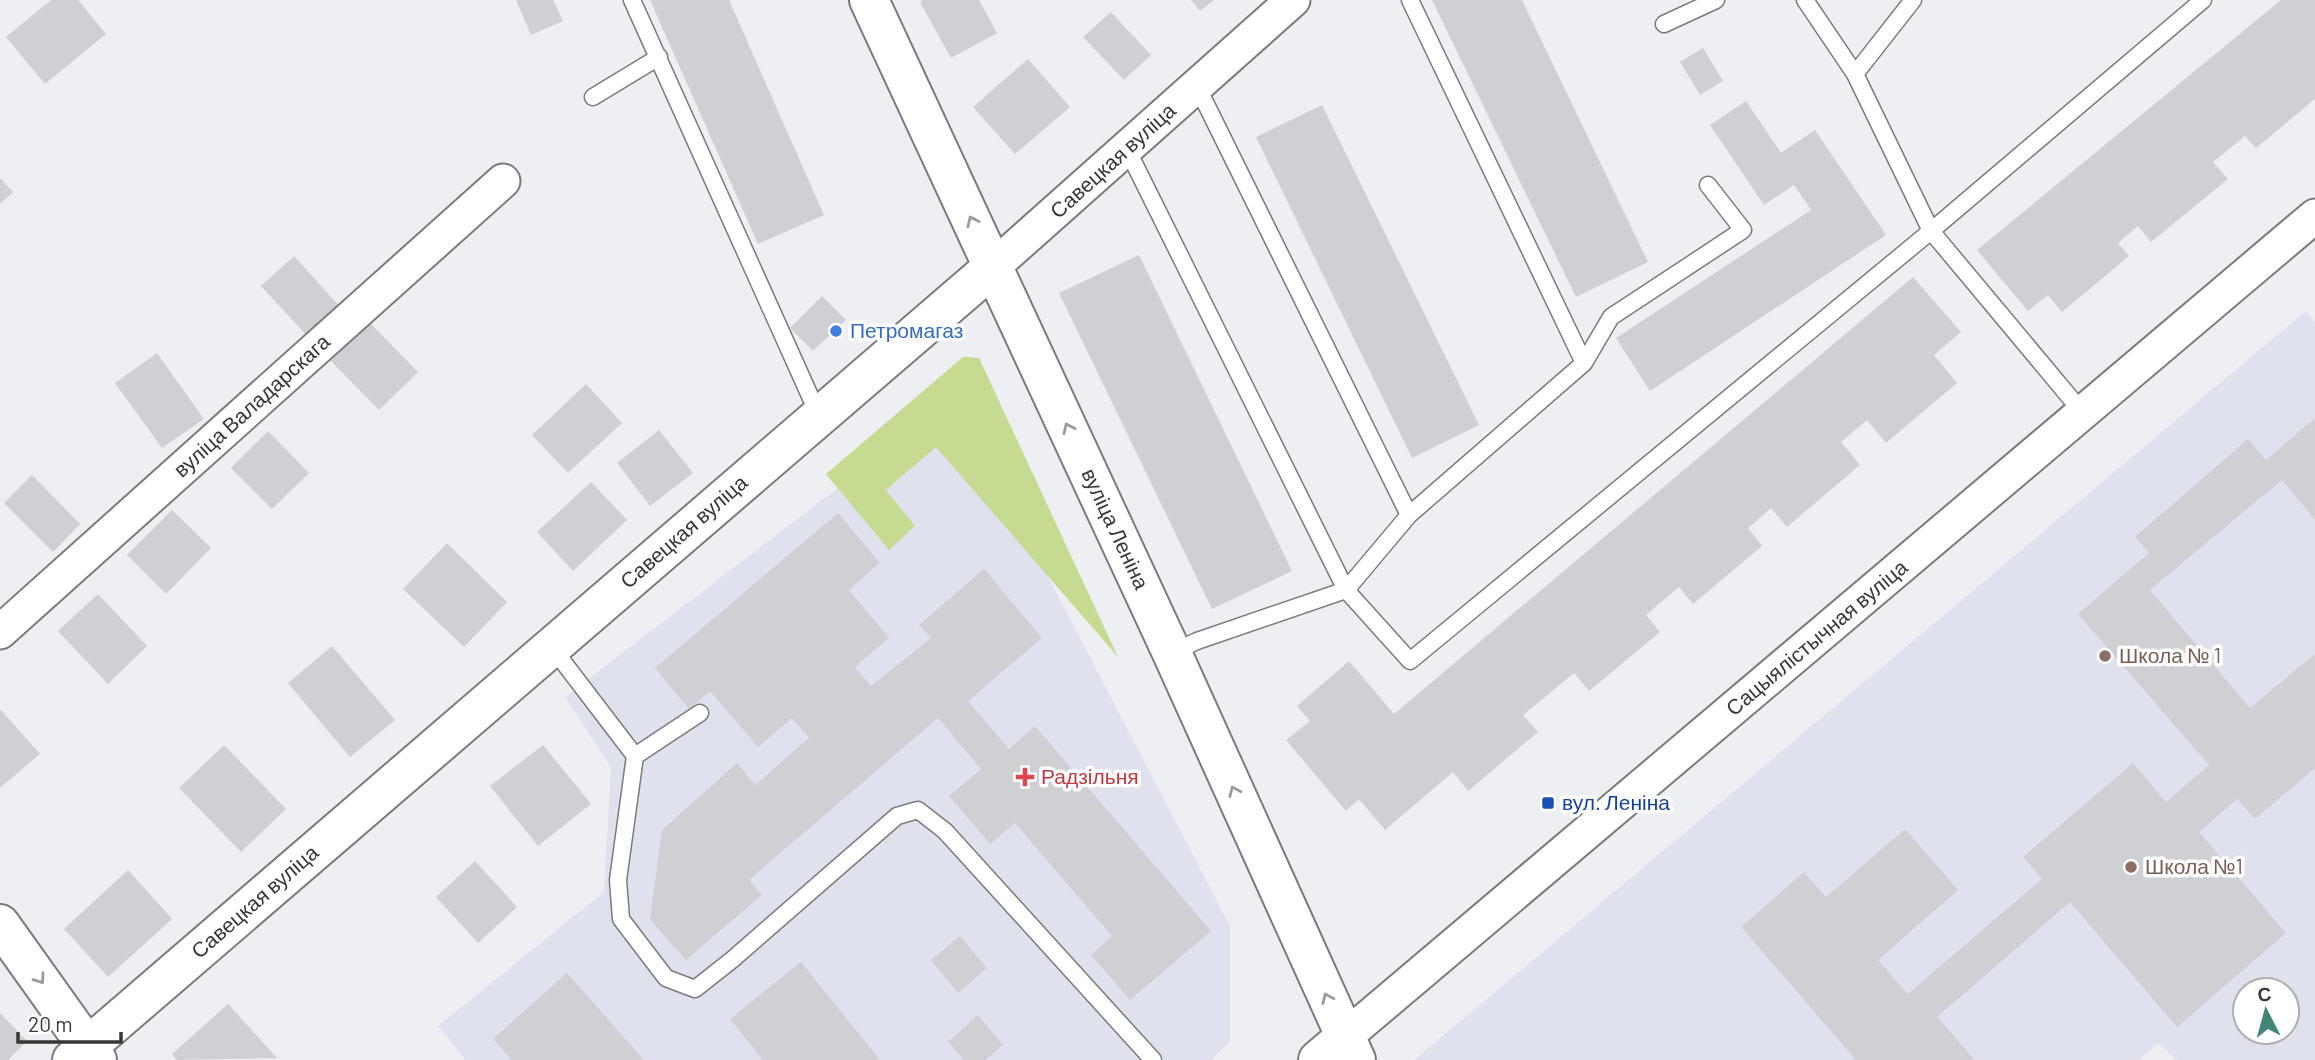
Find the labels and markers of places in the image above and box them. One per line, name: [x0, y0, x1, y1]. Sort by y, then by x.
place label: Петромагаз: [850, 317, 963, 342]
marker: Петромагаз: [828, 323, 844, 339]
place label: Школа № 1: [2119, 642, 2221, 667]
marker: Школа № 1: [2097, 648, 2113, 664]
place label: Радзільня: [1041, 763, 1139, 788]
marker: Радзільня: [1015, 767, 1035, 787]
place label: вул. Леніна: [1562, 789, 1670, 814]
marker: вул. Леніна: [1540, 795, 1556, 811]
place label: Школа №1: [2145, 853, 2243, 878]
marker: Школа №1: [2123, 859, 2139, 875]

